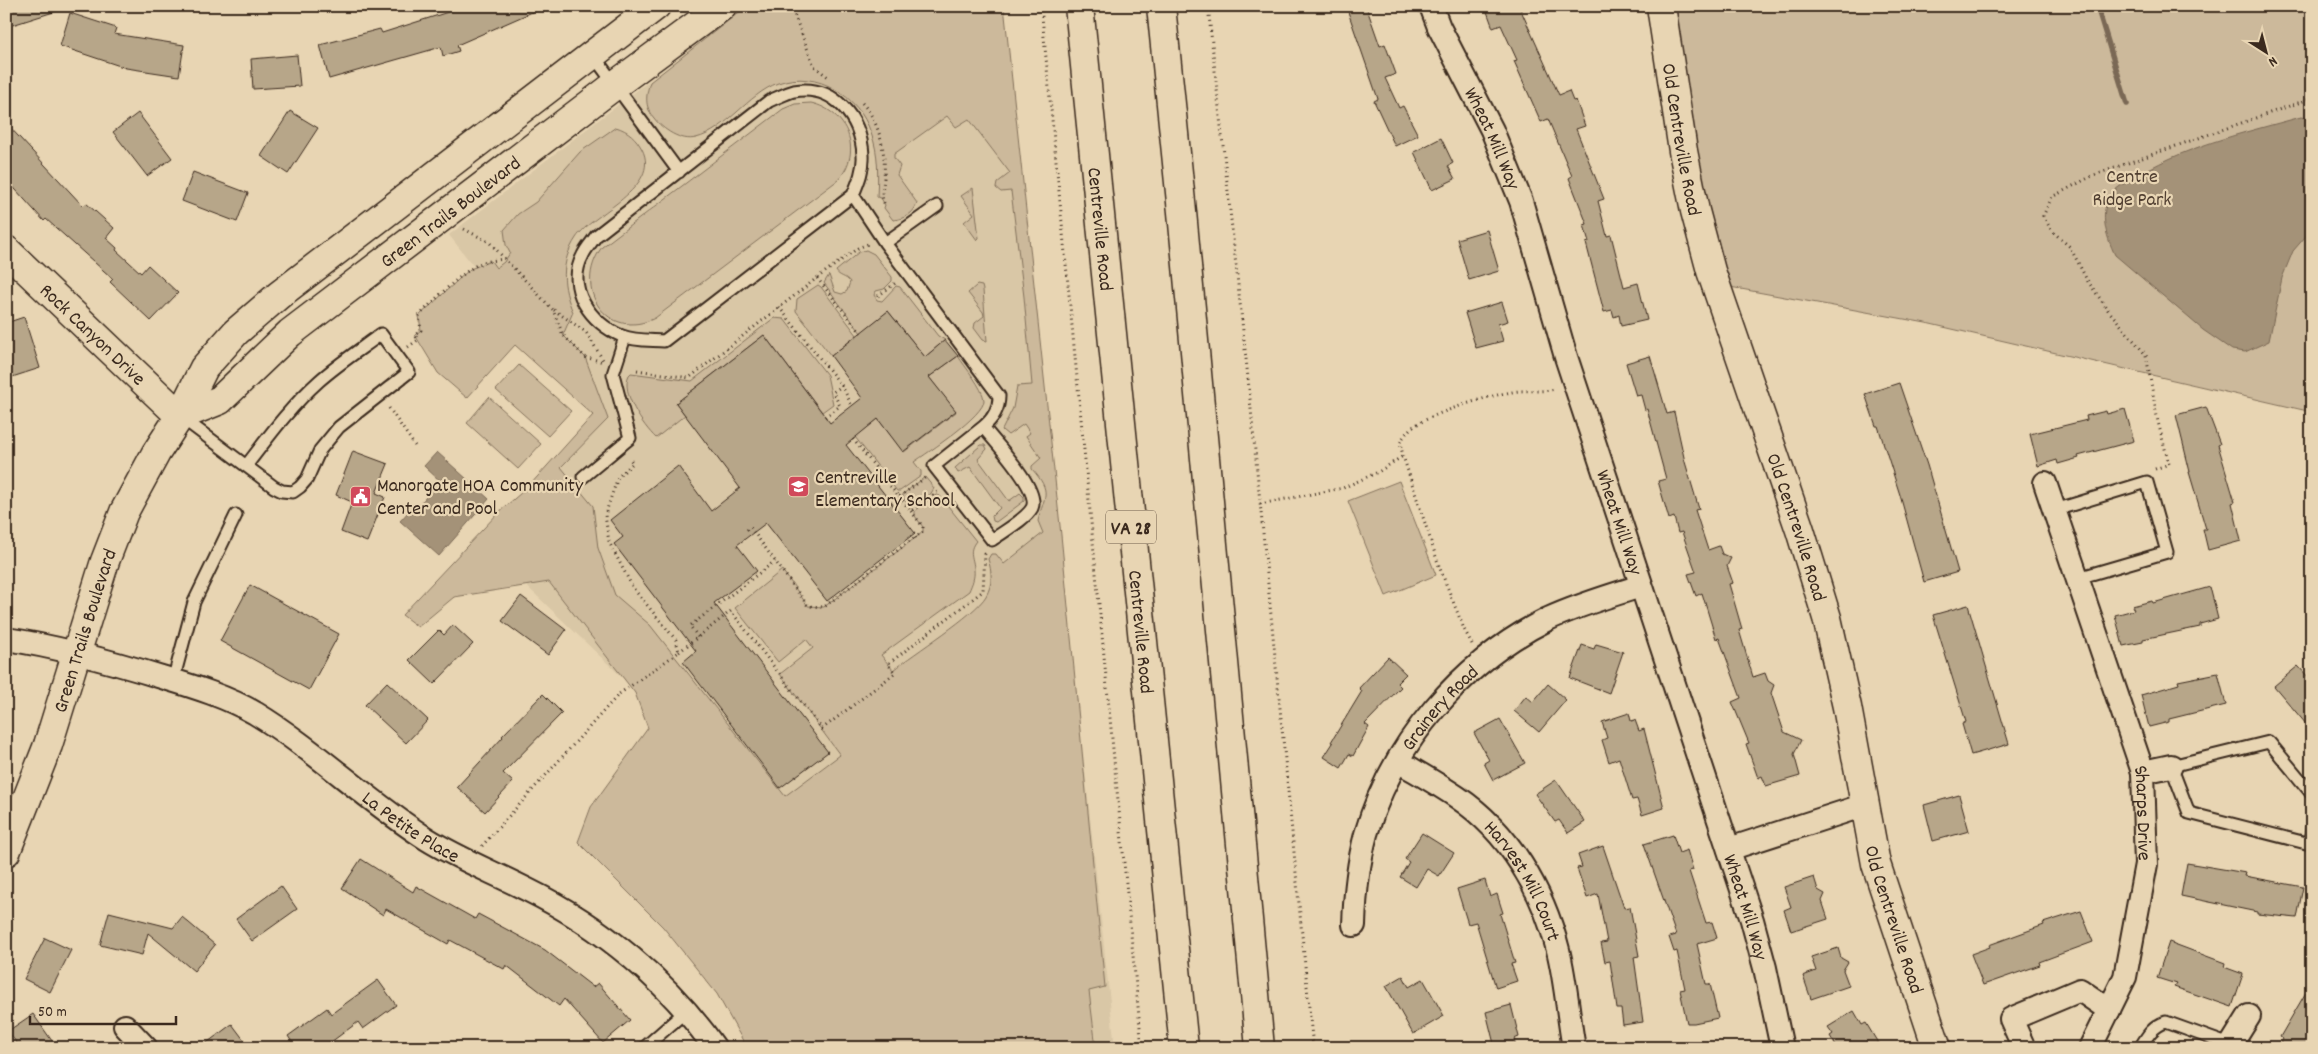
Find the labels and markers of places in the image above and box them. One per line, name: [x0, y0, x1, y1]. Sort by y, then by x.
place label: Centreville Elementary School: [815, 465, 955, 516]
place label: Manorgate HOA Community Center and Pool: [377, 473, 584, 524]
school or university icon: Centreville Elementary School: [787, 475, 811, 499]
public building icon: Manorgate HOA Community Center and Pool: [349, 484, 373, 508]

